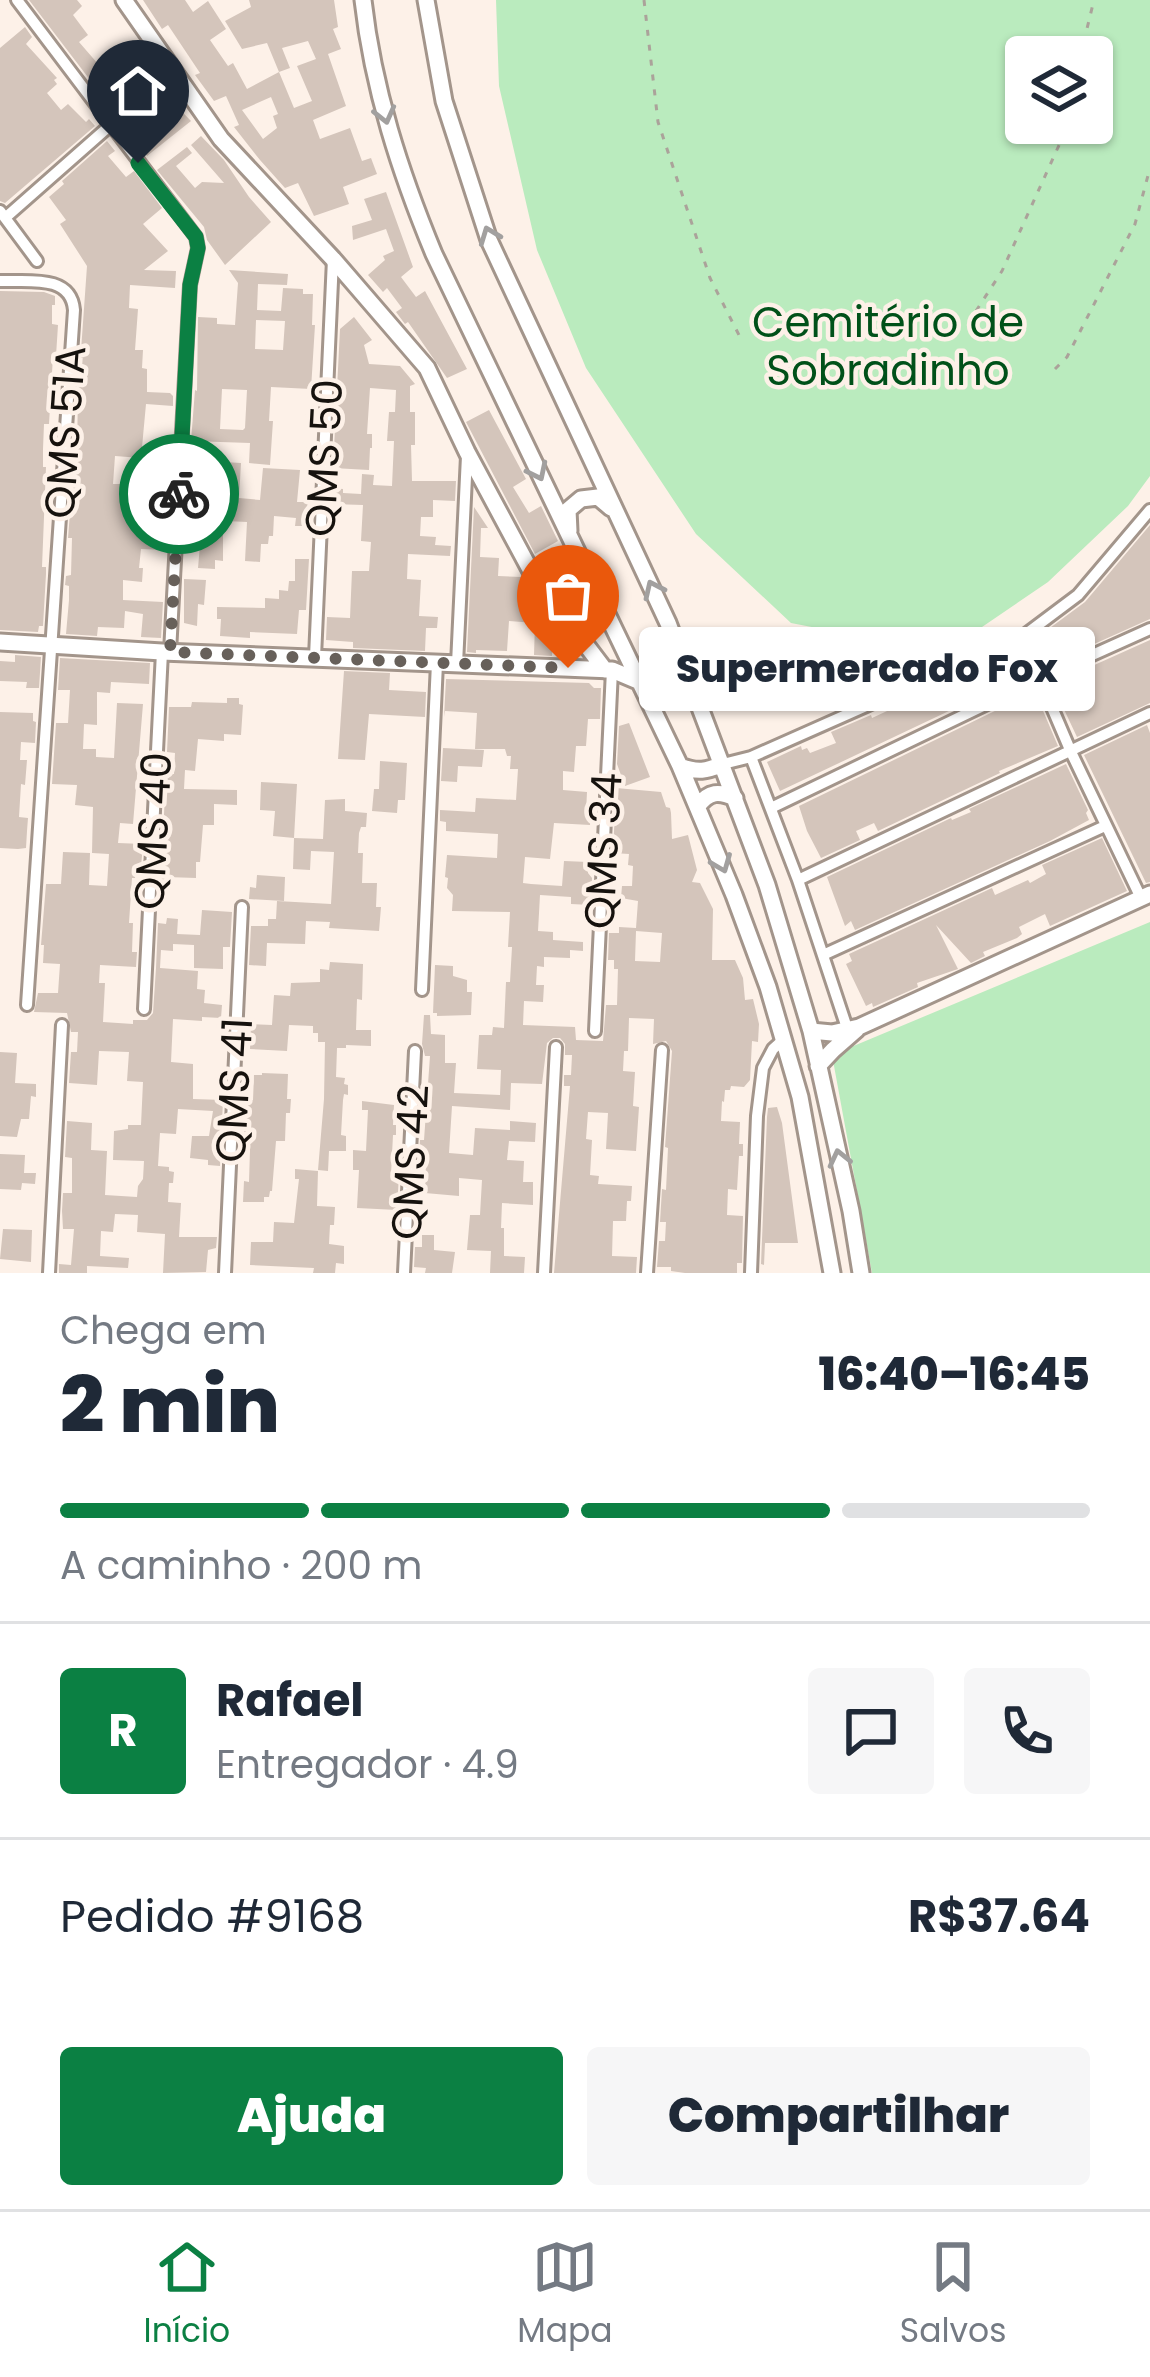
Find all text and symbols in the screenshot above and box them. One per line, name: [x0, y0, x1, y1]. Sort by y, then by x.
map controls: [1005, 36, 1113, 144]
button: layers: [1005, 36, 1113, 144]
pin: [87, 40, 189, 163]
icon: home: [105, 58, 171, 124]
one-way arrow: [371, 104, 396, 124]
one-way arrow: [478, 226, 503, 247]
park label: Cemitério de Sobradinho: [752, 293, 1024, 400]
street label: QMS 51A: [30, 344, 100, 520]
street label: QMS 50: [290, 378, 358, 538]
courier: [119, 434, 239, 554]
one-way arrow: [524, 460, 547, 482]
icon: bike: [146, 461, 212, 527]
pin: [517, 545, 619, 668]
icon: bag: [535, 563, 601, 629]
one-way arrow: [643, 580, 667, 601]
callout: Supermercado Fox: [640, 626, 1096, 710]
text: Supermercado Fox: [676, 641, 1058, 696]
street label: QMS 40: [119, 751, 187, 911]
street label: QMS 34: [569, 771, 637, 931]
one-way arrow: [708, 852, 732, 873]
street label: QMS 41: [201, 1016, 267, 1164]
street label: QMS 42: [376, 1083, 444, 1241]
one-way arrow: [828, 1149, 853, 1169]
text: Chega em: [60, 1303, 267, 1358]
text: 16:40–16:45: [819, 1343, 1090, 1406]
text: 2 min: [60, 1350, 280, 1459]
text: A caminho · 200 m: [60, 1538, 422, 1593]
button: chat: [808, 1668, 934, 1794]
button: phone: [964, 1668, 1090, 1794]
text: Rafael: [216, 1669, 364, 1732]
text: R: [108, 1699, 138, 1762]
text: Entregador · 4.9: [216, 1737, 519, 1792]
text: Pedido #9168: [60, 1885, 364, 1948]
text: R$37.64: [908, 1885, 1090, 1948]
button: Ajuda: [60, 2047, 563, 2185]
button: Compartilhar: [587, 2047, 1090, 2185]
tab: Início: [144, 2234, 230, 2356]
tab: Mapa: [517, 2234, 613, 2356]
tab: Salvos: [900, 2234, 1006, 2356]

